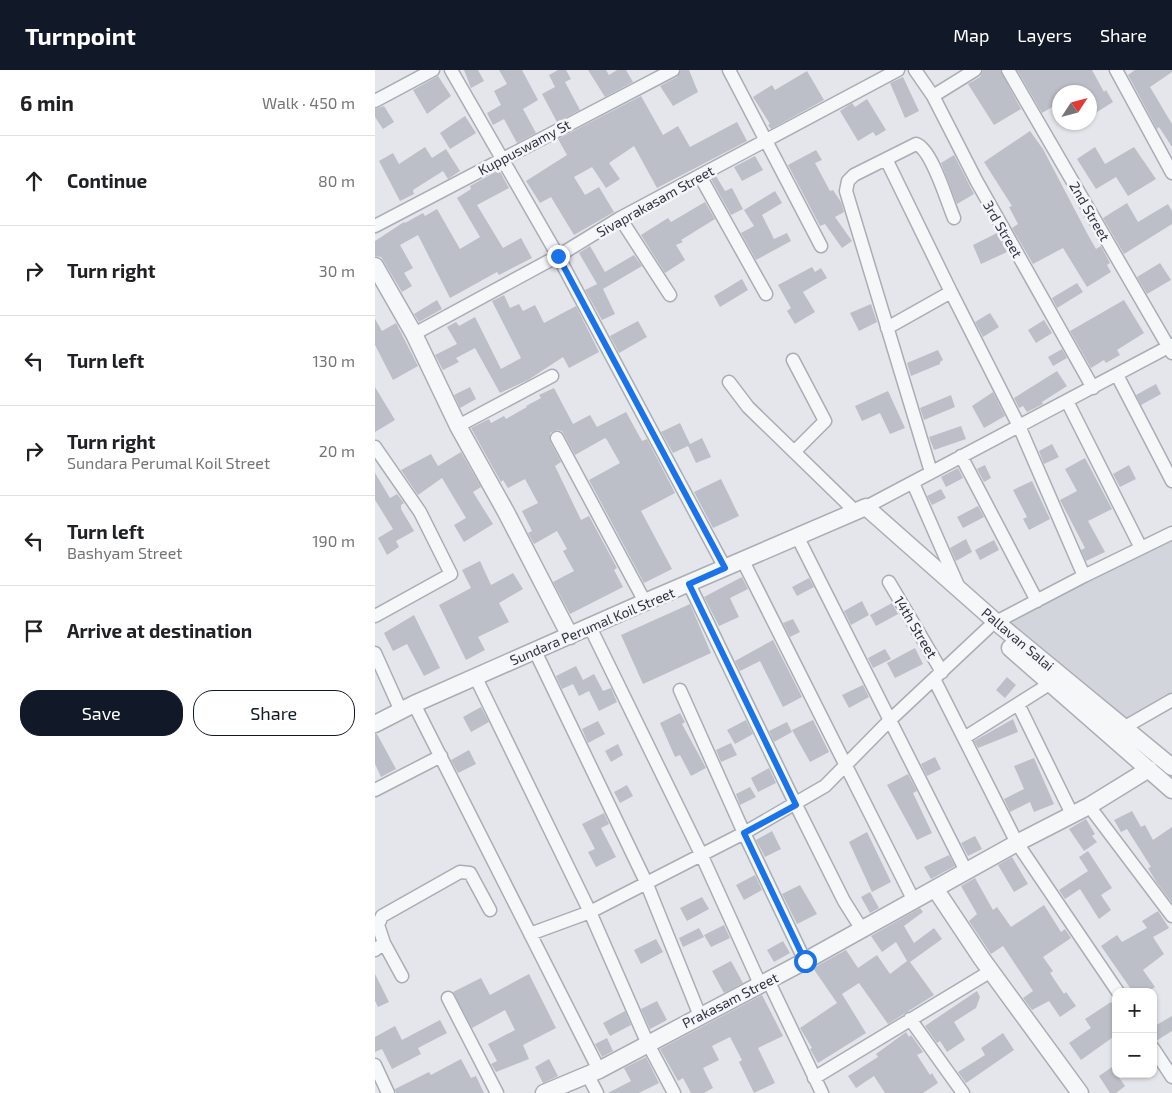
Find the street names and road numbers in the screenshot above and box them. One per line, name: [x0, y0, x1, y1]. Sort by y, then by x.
street label: Kuppuswamy St: [475, 115, 573, 179]
street label: Sivaprakasam Street: [593, 162, 717, 240]
street label: 2nd Street: [1066, 178, 1114, 244]
street label: 3rd Street: [980, 197, 1026, 261]
street label: Sundara Perumal Koil Street: [507, 583, 677, 669]
street label: 14th Street: [891, 593, 941, 661]
street label: Pallavan Salai: [978, 604, 1058, 674]
street label: Prakasam Street: [679, 968, 781, 1032]

